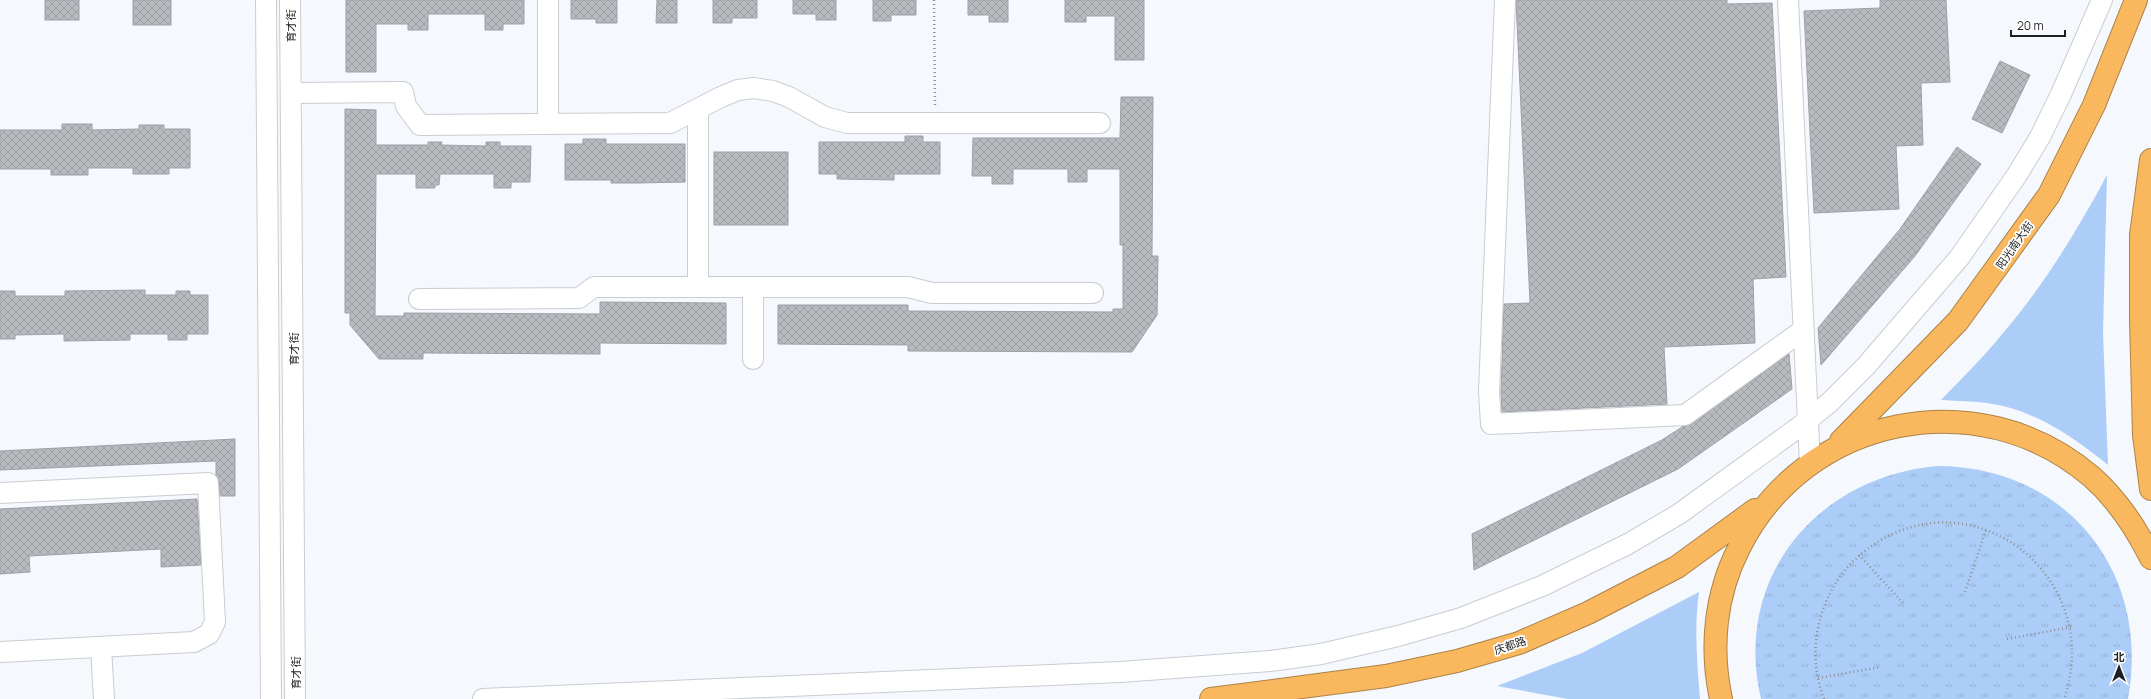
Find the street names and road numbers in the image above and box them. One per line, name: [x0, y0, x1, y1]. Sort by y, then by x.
street label: 育才街: [283, 10, 298, 43]
street label: 阳光南大街: [1992, 218, 2036, 272]
street label: 育才街: [286, 333, 301, 366]
street label: 庆都路: [1492, 633, 1528, 657]
street label: 育才街: [288, 657, 303, 690]

